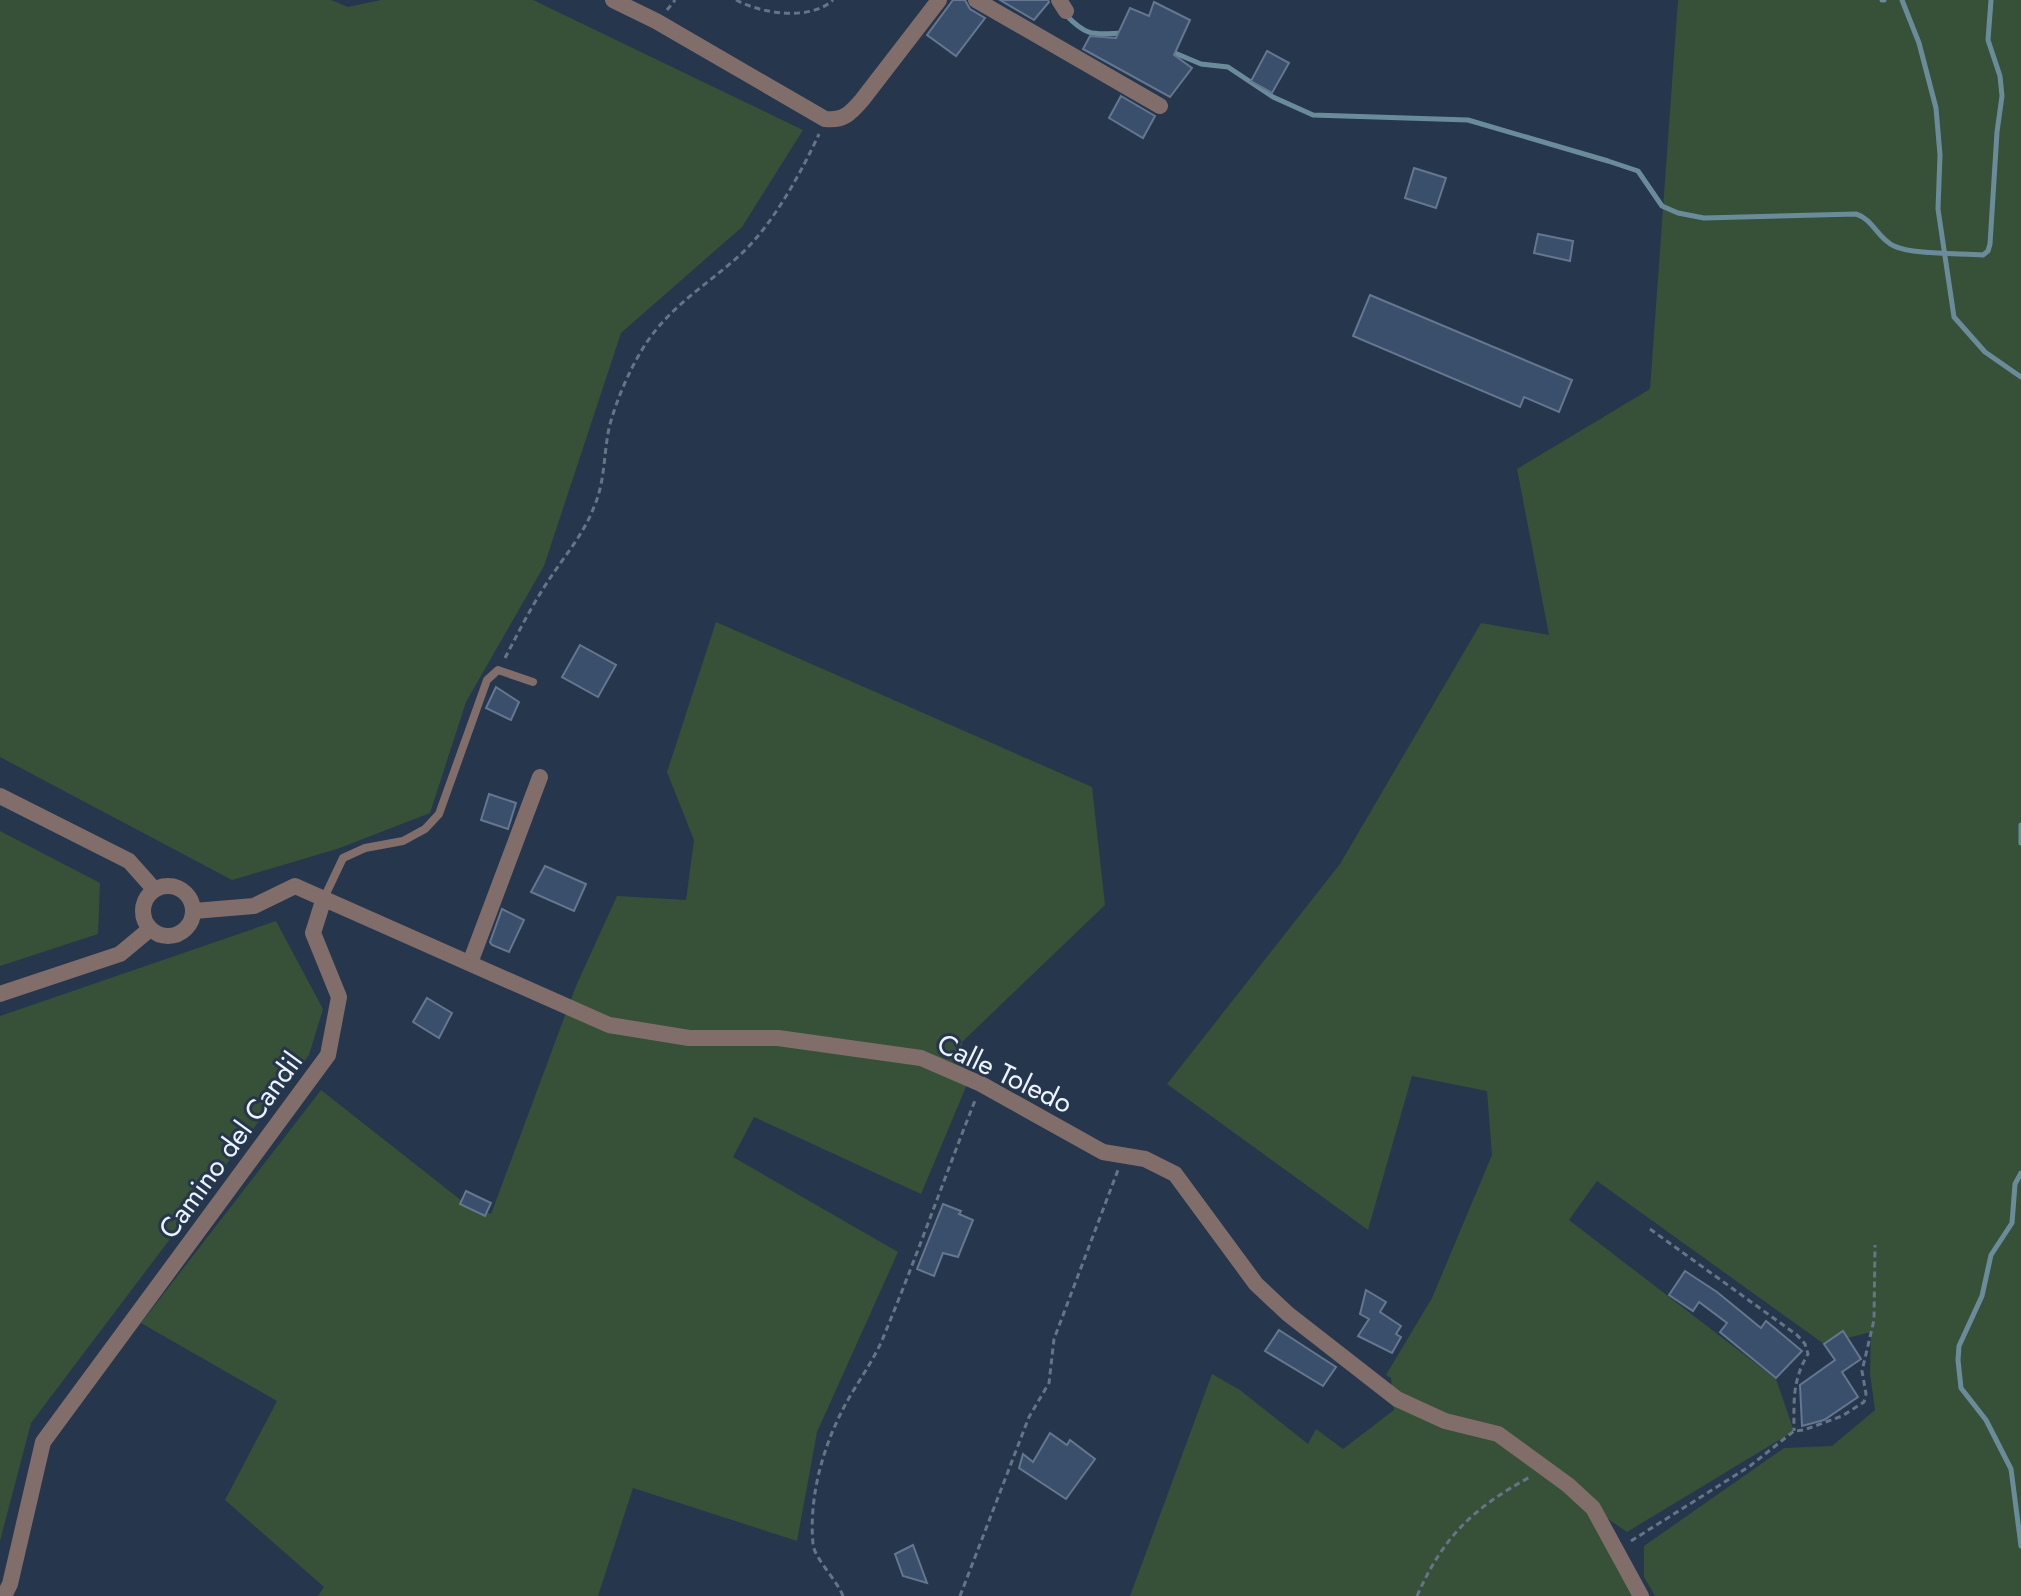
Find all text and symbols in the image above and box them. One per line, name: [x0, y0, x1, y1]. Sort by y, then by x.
street label: Calle Toledo: [930, 1023, 1079, 1124]
street label: Camino del Candil: [148, 1043, 312, 1247]

